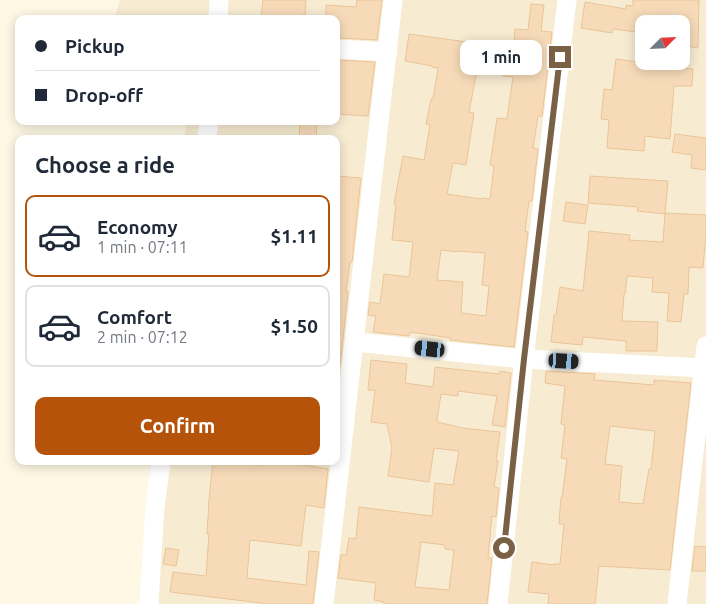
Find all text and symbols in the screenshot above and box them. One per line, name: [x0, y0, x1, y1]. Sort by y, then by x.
north arrow: [635, 15, 690, 70]
map controls: [635, 15, 690, 70]
text: Pickup: [65, 35, 125, 57]
callout: 1 min: [460, 40, 542, 74]
route end: [549, 46, 571, 68]
text: 1 min: [481, 48, 521, 66]
text: Drop-off: [65, 84, 143, 106]
text: Choose a ride: [35, 152, 175, 177]
icon: car: [37, 214, 82, 259]
text: Economy: [97, 216, 178, 238]
text: $1.11: [270, 225, 318, 247]
text: 1 min · 07:11: [97, 238, 188, 256]
icon: car: [37, 304, 82, 349]
text: Comfort: [97, 306, 172, 328]
text: $1.50: [270, 315, 318, 337]
text: 2 min · 07:12: [97, 328, 188, 346]
car: [414, 340, 445, 358]
car: [548, 353, 579, 369]
button: Confirm: [35, 397, 320, 455]
route start: [493, 537, 515, 559]

